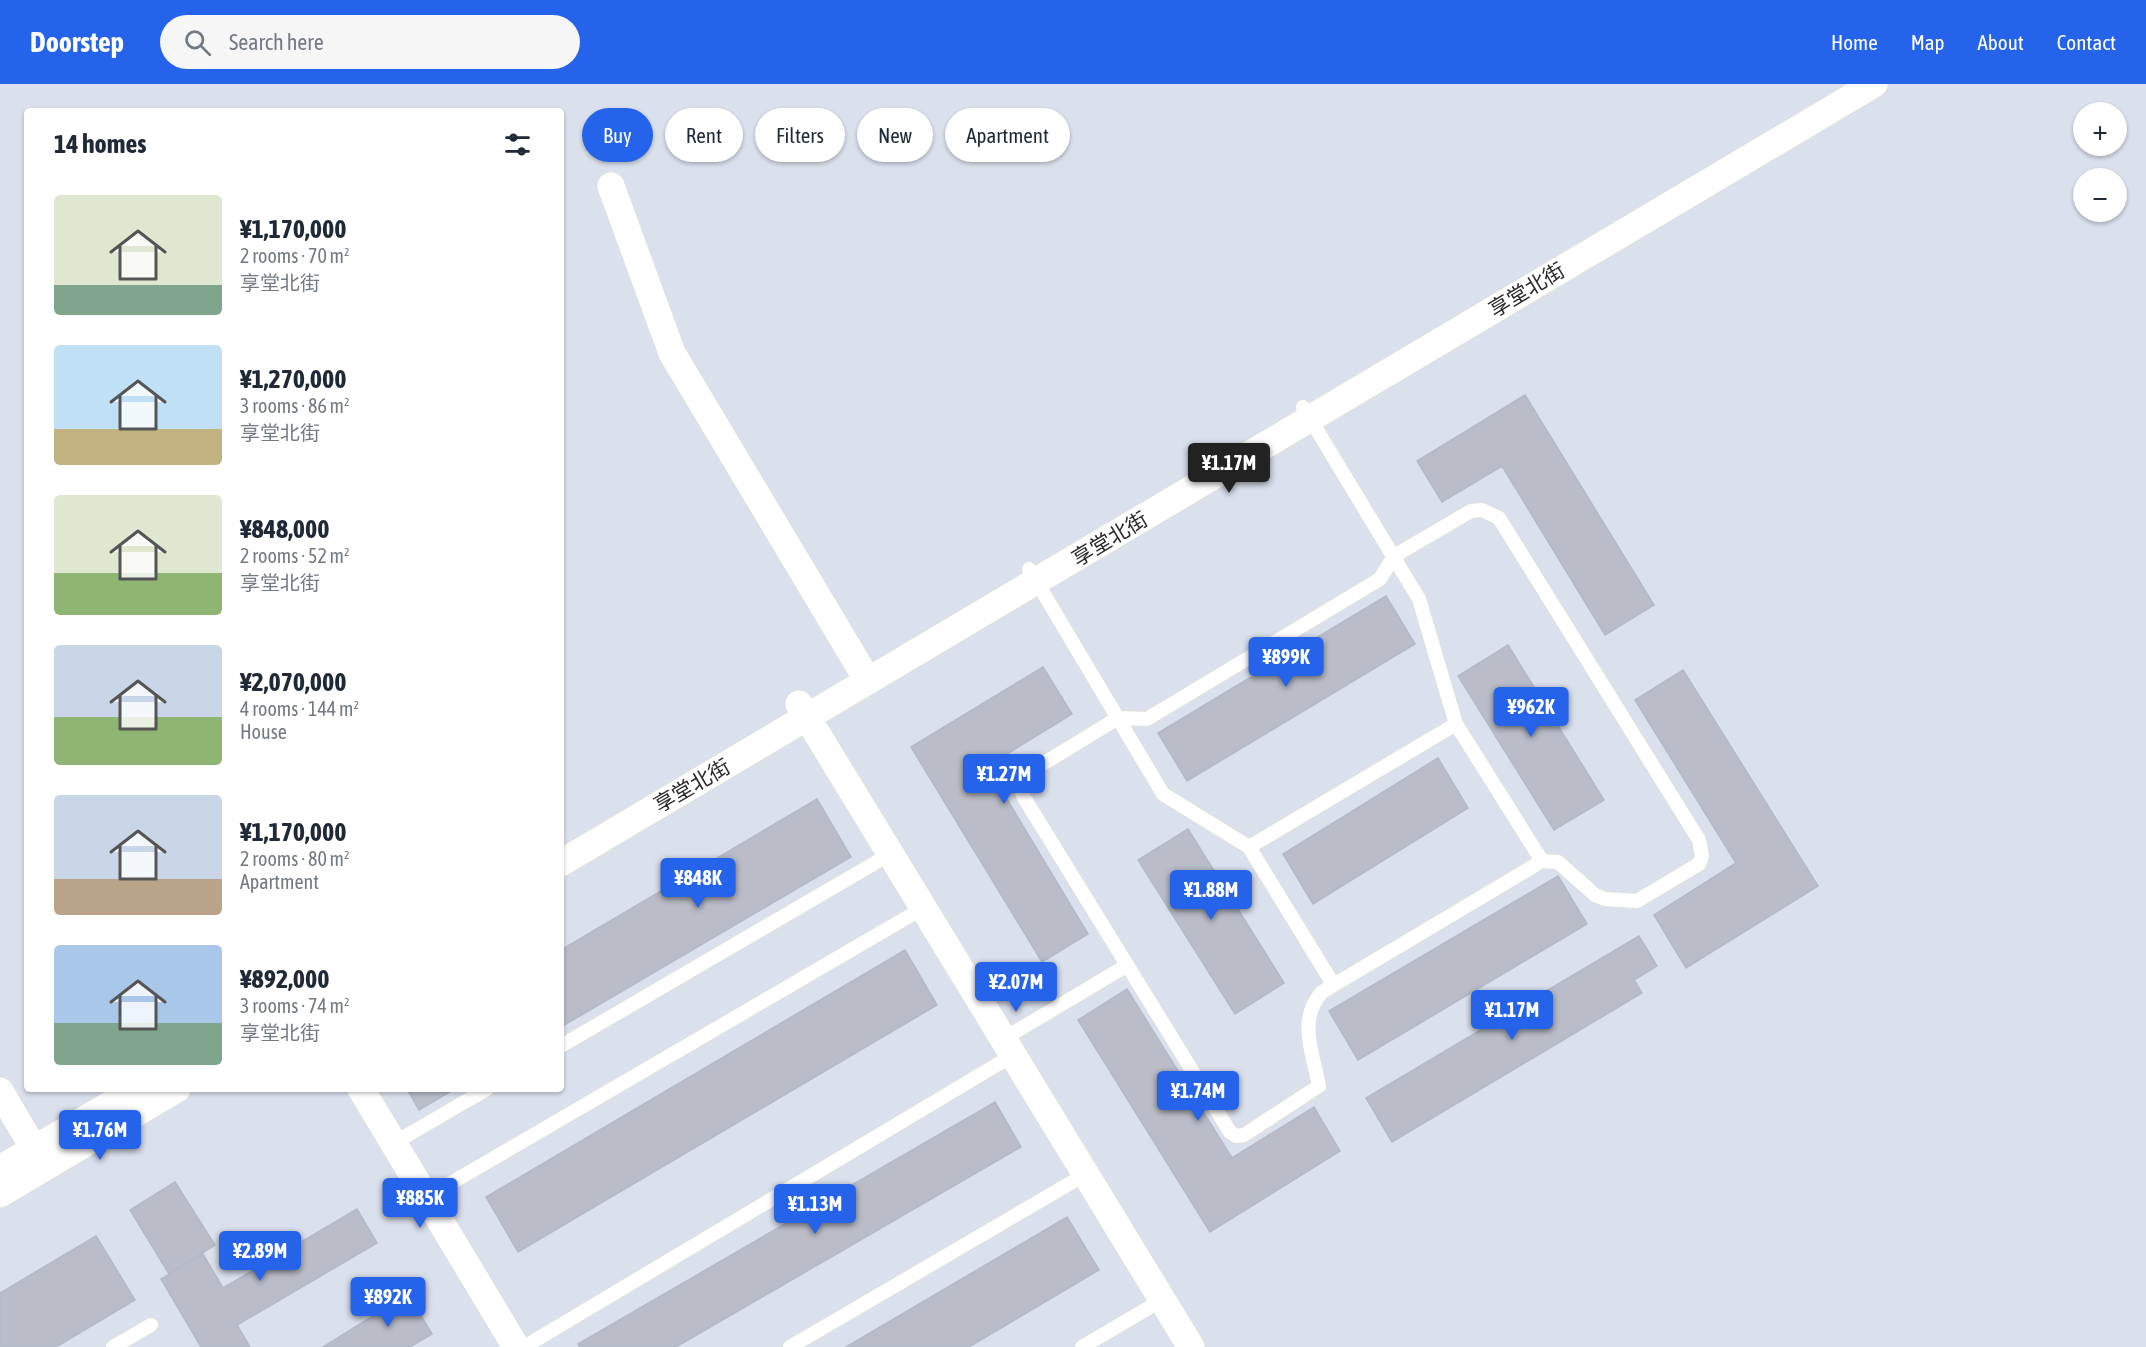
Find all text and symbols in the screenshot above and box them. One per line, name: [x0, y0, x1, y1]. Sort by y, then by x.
search box: [160, 15, 580, 69]
text: Doorstep: [30, 26, 124, 58]
icon: search: [181, 26, 214, 59]
text: Search here: [229, 29, 324, 55]
text: Home: [1831, 30, 1878, 54]
text: Map: [1911, 30, 1945, 54]
text: About: [1978, 30, 2024, 54]
text: Contact: [2057, 30, 2116, 54]
map controls: [2073, 102, 2127, 222]
button: +: [2073, 102, 2127, 156]
chip: Buy: [582, 108, 653, 162]
chip: Rent: [665, 108, 743, 162]
chip: Filters: [755, 108, 845, 162]
chip: New: [857, 108, 933, 162]
chip: Apartment: [945, 108, 1070, 162]
icon: filters: [501, 128, 534, 161]
text: 14 homes: [54, 129, 147, 159]
button: −: [2073, 168, 2127, 222]
text: ¥1,170,000: [240, 214, 346, 244]
icon: home: [102, 219, 174, 291]
text: 2 rooms · 70 m²: [240, 244, 350, 267]
street label: 享堂北街: [1484, 257, 1569, 321]
text: 享堂北街: [240, 271, 320, 294]
text: ¥1,270,000: [240, 364, 346, 394]
icon: home: [102, 369, 174, 441]
text: 3 rooms · 86 m²: [240, 394, 350, 417]
text: 享堂北街: [240, 421, 320, 444]
pin: ¥1.17M: [1180, 443, 1278, 494]
text: ¥1.17M: [1202, 451, 1256, 474]
street label: 享堂北街: [1067, 506, 1152, 570]
text: ¥848,000: [240, 514, 330, 544]
icon: home: [102, 519, 174, 591]
text: 2 rooms · 52 m²: [240, 544, 350, 567]
text: 享堂北街: [240, 571, 320, 594]
pin: ¥899K: [1244, 637, 1328, 688]
text: ¥899K: [1263, 645, 1309, 668]
text: ¥2,070,000: [240, 667, 346, 697]
icon: home: [102, 669, 174, 741]
pin: ¥962K: [1489, 687, 1573, 738]
text: ¥962K: [1508, 695, 1554, 718]
text: 4 rooms · 144 m²: [240, 697, 359, 720]
text: House: [240, 720, 287, 743]
street label: 享堂北街: [649, 754, 734, 817]
pin: ¥1.27M: [955, 754, 1053, 805]
text: ¥1.27M: [977, 762, 1031, 785]
text: ¥1,170,000: [240, 817, 346, 847]
icon: home: [102, 819, 174, 891]
text: 2 rooms · 80 m²: [240, 847, 350, 870]
pin: ¥848K: [656, 858, 740, 909]
text: ¥848K: [675, 866, 721, 889]
text: Apartment: [240, 870, 319, 893]
pin: ¥1.88M: [1162, 870, 1260, 921]
text: ¥1.88M: [1184, 878, 1238, 901]
pin: ¥2.07M: [967, 962, 1065, 1013]
text: ¥892,000: [240, 964, 330, 994]
icon: home: [102, 969, 174, 1041]
text: ¥2.07M: [989, 970, 1043, 993]
pin: ¥1.17M: [1463, 990, 1561, 1041]
text: 3 rooms · 74 m²: [240, 994, 350, 1017]
text: ¥1.17M: [1485, 998, 1539, 1021]
text: 享堂北街: [240, 1021, 320, 1044]
pin: ¥1.74M: [1149, 1071, 1247, 1122]
text: ¥1.74M: [1171, 1079, 1225, 1102]
pin: ¥1.76M: [51, 1110, 149, 1161]
text: ¥1.76M: [73, 1118, 127, 1141]
pin: ¥885K: [378, 1178, 462, 1229]
pin: ¥1.13M: [766, 1184, 864, 1235]
text: ¥885K: [397, 1186, 443, 1209]
text: ¥1.13M: [788, 1192, 842, 1215]
pin: ¥2.89M: [211, 1231, 309, 1282]
text: ¥2.89M: [233, 1239, 287, 1262]
pin: ¥892K: [346, 1277, 430, 1328]
text: ¥892K: [365, 1285, 411, 1308]

